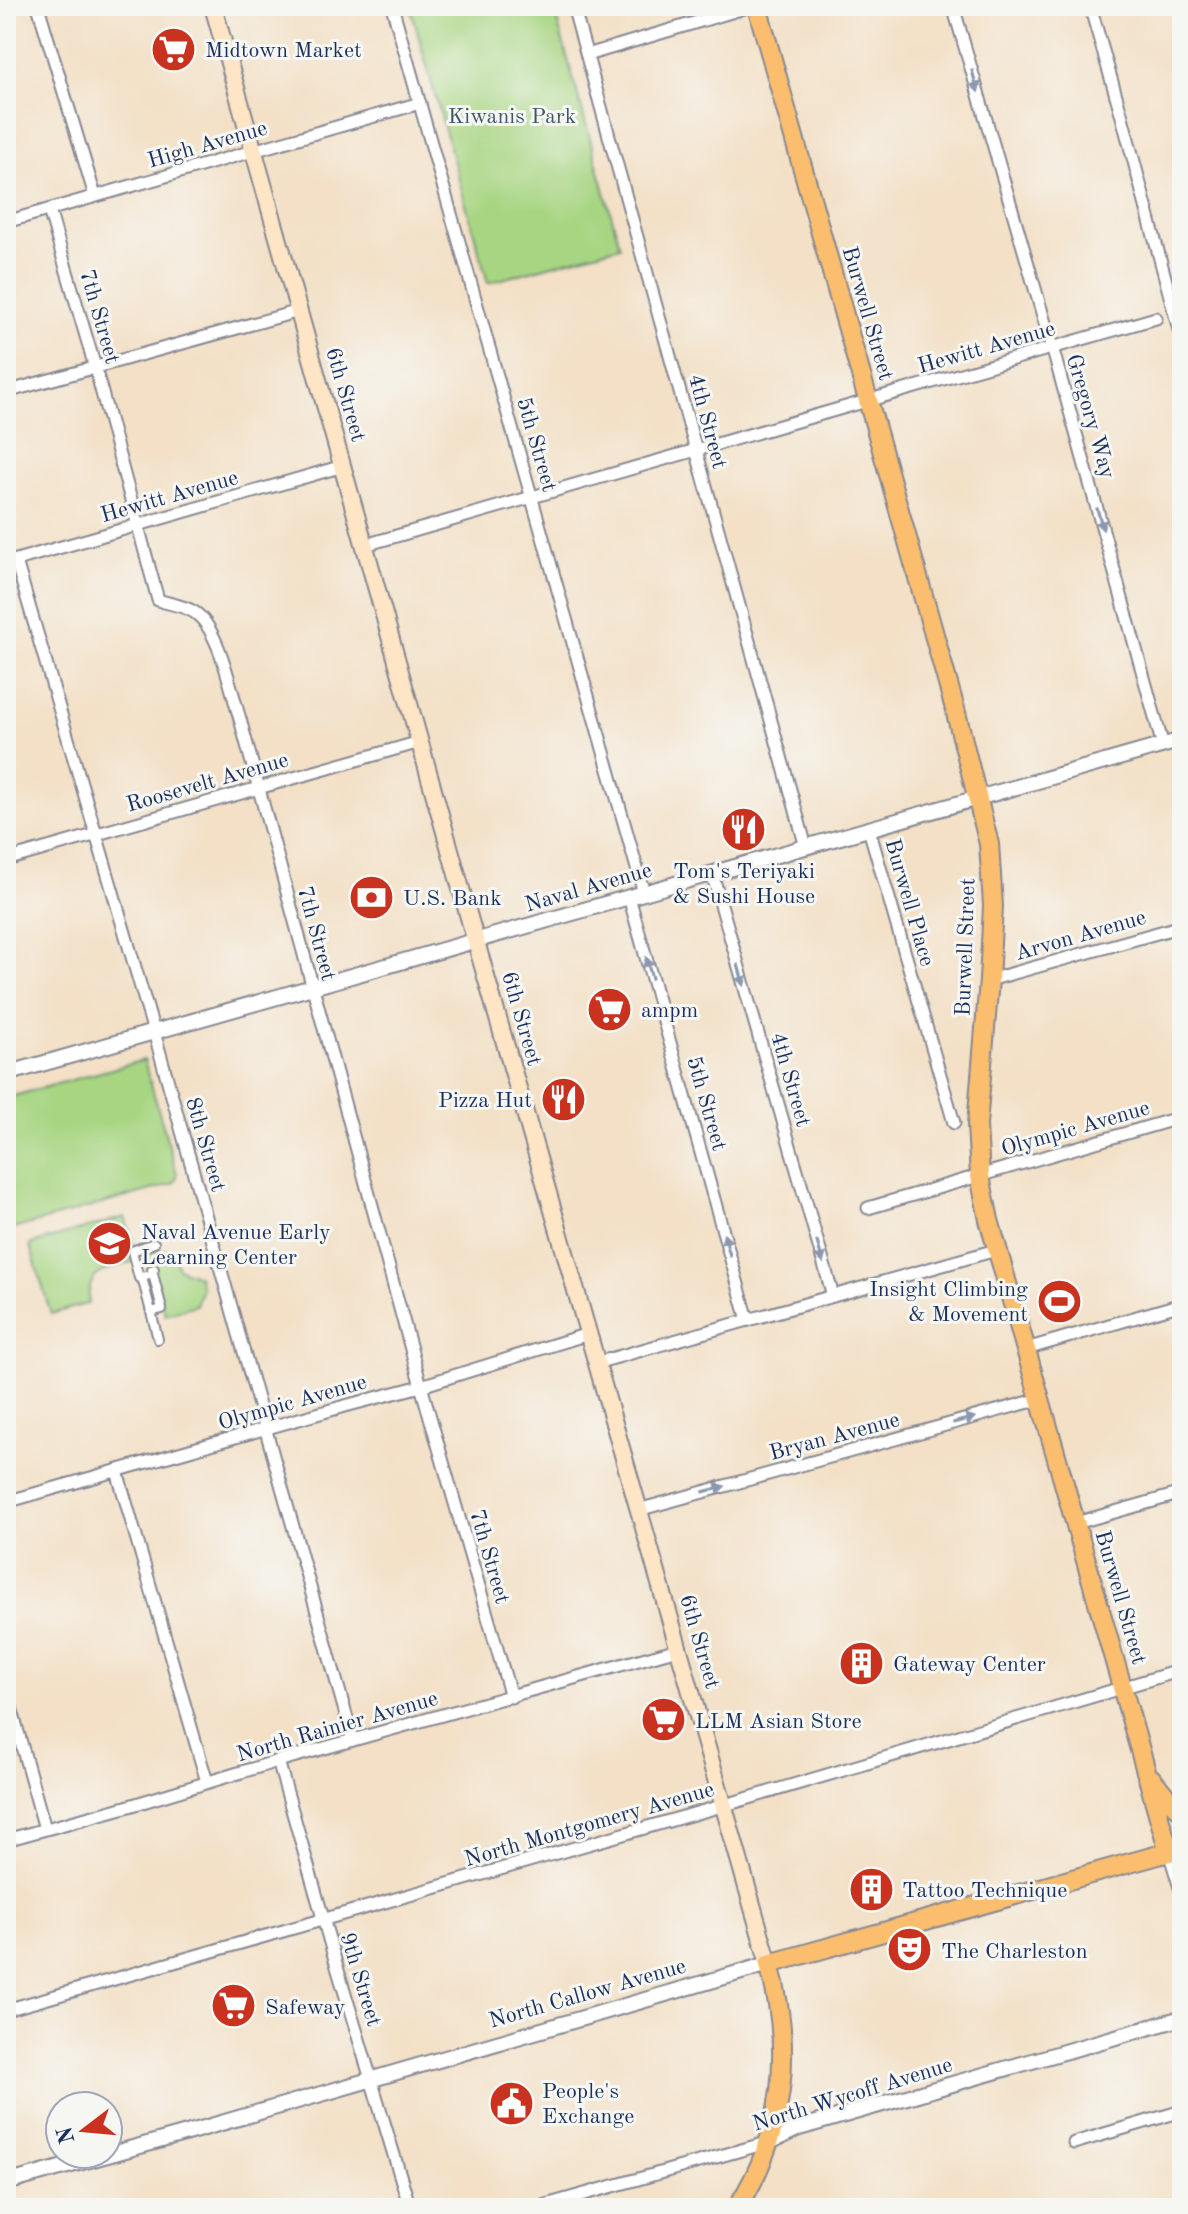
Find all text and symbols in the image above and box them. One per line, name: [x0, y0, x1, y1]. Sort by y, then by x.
supermarket icon: Midtown Market: [150, 25, 198, 73]
place label: Midtown Market: [205, 40, 362, 62]
one-way arrow: [969, 69, 982, 93]
park label: Kiwanis Park: [448, 106, 576, 128]
street label: High Avenue: [145, 117, 270, 172]
street label: Burwell Street: [837, 244, 897, 383]
street label: 7th Street: [75, 267, 123, 366]
street label: Hewitt Avenue: [915, 318, 1058, 378]
street label: 6th Street: [321, 345, 369, 444]
street label: Gregory Way: [1062, 352, 1118, 482]
street label: 4th Street: [684, 372, 730, 471]
street label: 5th Street: [512, 395, 560, 494]
street label: Hewitt Avenue: [98, 467, 241, 527]
one-way arrow: [1094, 508, 1107, 532]
street label: Roosevelt Avenue: [124, 749, 291, 817]
restaurant icon: Tom's Teriyaki & Sushi House: [720, 805, 768, 853]
street label: Burwell Place: [880, 836, 938, 969]
street label: Naval Avenue: [523, 859, 655, 917]
place label: Tom's Teriyaki & Sushi House: [673, 861, 815, 908]
bank icon: U.S. Bank: [348, 873, 396, 921]
street label: Burwell Street: [953, 878, 979, 1017]
street label: 7th Street: [293, 884, 339, 983]
place label: U.S. Bank: [403, 888, 502, 910]
street label: Arvon Avenue: [1013, 907, 1149, 965]
one-way arrow: [642, 955, 654, 980]
one-way arrow: [735, 964, 748, 988]
street label: 6th Street: [497, 969, 545, 1068]
supermarket icon: ampm: [586, 985, 634, 1033]
place label: ampm: [641, 1000, 698, 1022]
street label: 4th Street: [766, 1030, 814, 1129]
street label: 5th Street: [682, 1054, 730, 1153]
restaurant icon: Pizza Hut: [539, 1075, 587, 1123]
place label: Pizza Hut: [438, 1090, 532, 1112]
street label: 8th Street: [181, 1095, 229, 1194]
street label: Olympic Avenue: [999, 1097, 1152, 1161]
school or university icon: Naval Avenue Early Learning Center: [86, 1220, 134, 1268]
place label: Naval Avenue Early Learning Center: [141, 1222, 331, 1269]
one-way arrow: [720, 1232, 733, 1256]
one-way arrow: [814, 1241, 827, 1265]
sports icon: Insight Climbing & Movement: [1035, 1277, 1083, 1325]
place label: Insight Climbing & Movement: [869, 1279, 1028, 1326]
street label: Olympic Avenue: [216, 1371, 369, 1435]
street label: Bryan Avenue: [767, 1409, 902, 1465]
one-way arrow: [953, 1413, 977, 1426]
one-way arrow: [702, 1482, 726, 1495]
street label: 7th Street: [465, 1507, 513, 1606]
street label: Burwell Street: [1090, 1528, 1150, 1667]
street label: 6th Street: [675, 1592, 723, 1691]
building icon: Gateway Center: [838, 1639, 886, 1687]
place label: Gateway Center: [893, 1654, 1046, 1676]
street label: North Rainier Avenue: [234, 1688, 441, 1766]
supermarket icon: LLM Asian Store: [640, 1696, 688, 1744]
place label: LLM Asian Store: [695, 1711, 862, 1733]
street label: North Montgomery Avenue: [462, 1779, 717, 1871]
building icon: Tattoo Technique: [847, 1865, 895, 1913]
place label: Tattoo Technique: [902, 1880, 1067, 1902]
theatre icon: The Charleston: [886, 1926, 934, 1974]
street label: 9th Street: [335, 1930, 385, 2029]
place label: The Charleston: [941, 1941, 1088, 1963]
street label: North Callow Avenue: [487, 1955, 689, 2033]
supermarket icon: Safeway: [210, 1982, 258, 2030]
place label: Safeway: [265, 1997, 346, 2019]
street label: North Wycoff Avenue: [750, 2054, 955, 2136]
public building icon: People's Exchange: [487, 2079, 535, 2127]
place label: People's Exchange: [542, 2081, 634, 2128]
north arrow: [44, 2090, 124, 2170]
text: N: [54, 2124, 80, 2146]

